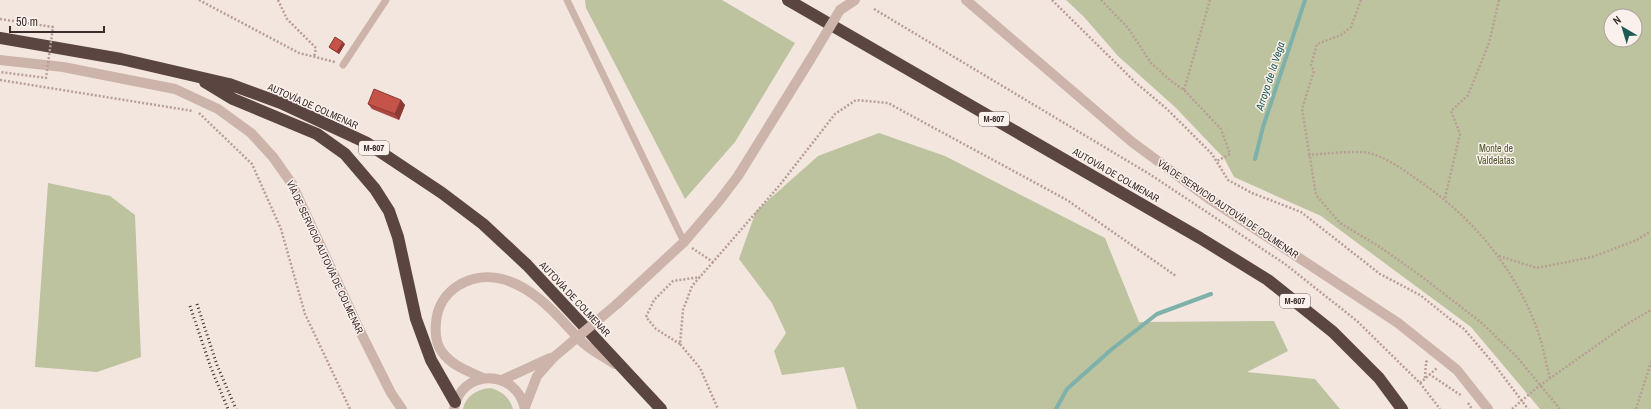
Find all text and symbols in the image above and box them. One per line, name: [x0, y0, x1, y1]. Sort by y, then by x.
scale bar: [10, 8, 104, 34]
north arrow: [1603, 8, 1643, 48]
text: N: [1610, 13, 1624, 28]
text: 50 m: [16, 14, 38, 30]
water label: Arroyo de la Vega: [1252, 40, 1288, 113]
street label: AUTOVÍA DE COLMENAR: [265, 80, 360, 132]
road number: M-607: [979, 112, 1009, 126]
road number: M-607: [359, 141, 389, 155]
park label: Monte de Valdelatas: [1477, 142, 1515, 167]
street label: AUTOVÍA DE COLMENAR: [1070, 144, 1162, 205]
street label: VÍA DE SERVICIO AUTOVÍA DE COLMENAR: [1155, 157, 1301, 261]
street label: VÍA DE SERVICIO AUTOVÍA DE COLMENAR: [284, 178, 366, 336]
street label: AUTOVÍA DE COLMENAR: [536, 258, 613, 339]
road number: M-607: [1280, 294, 1310, 308]

